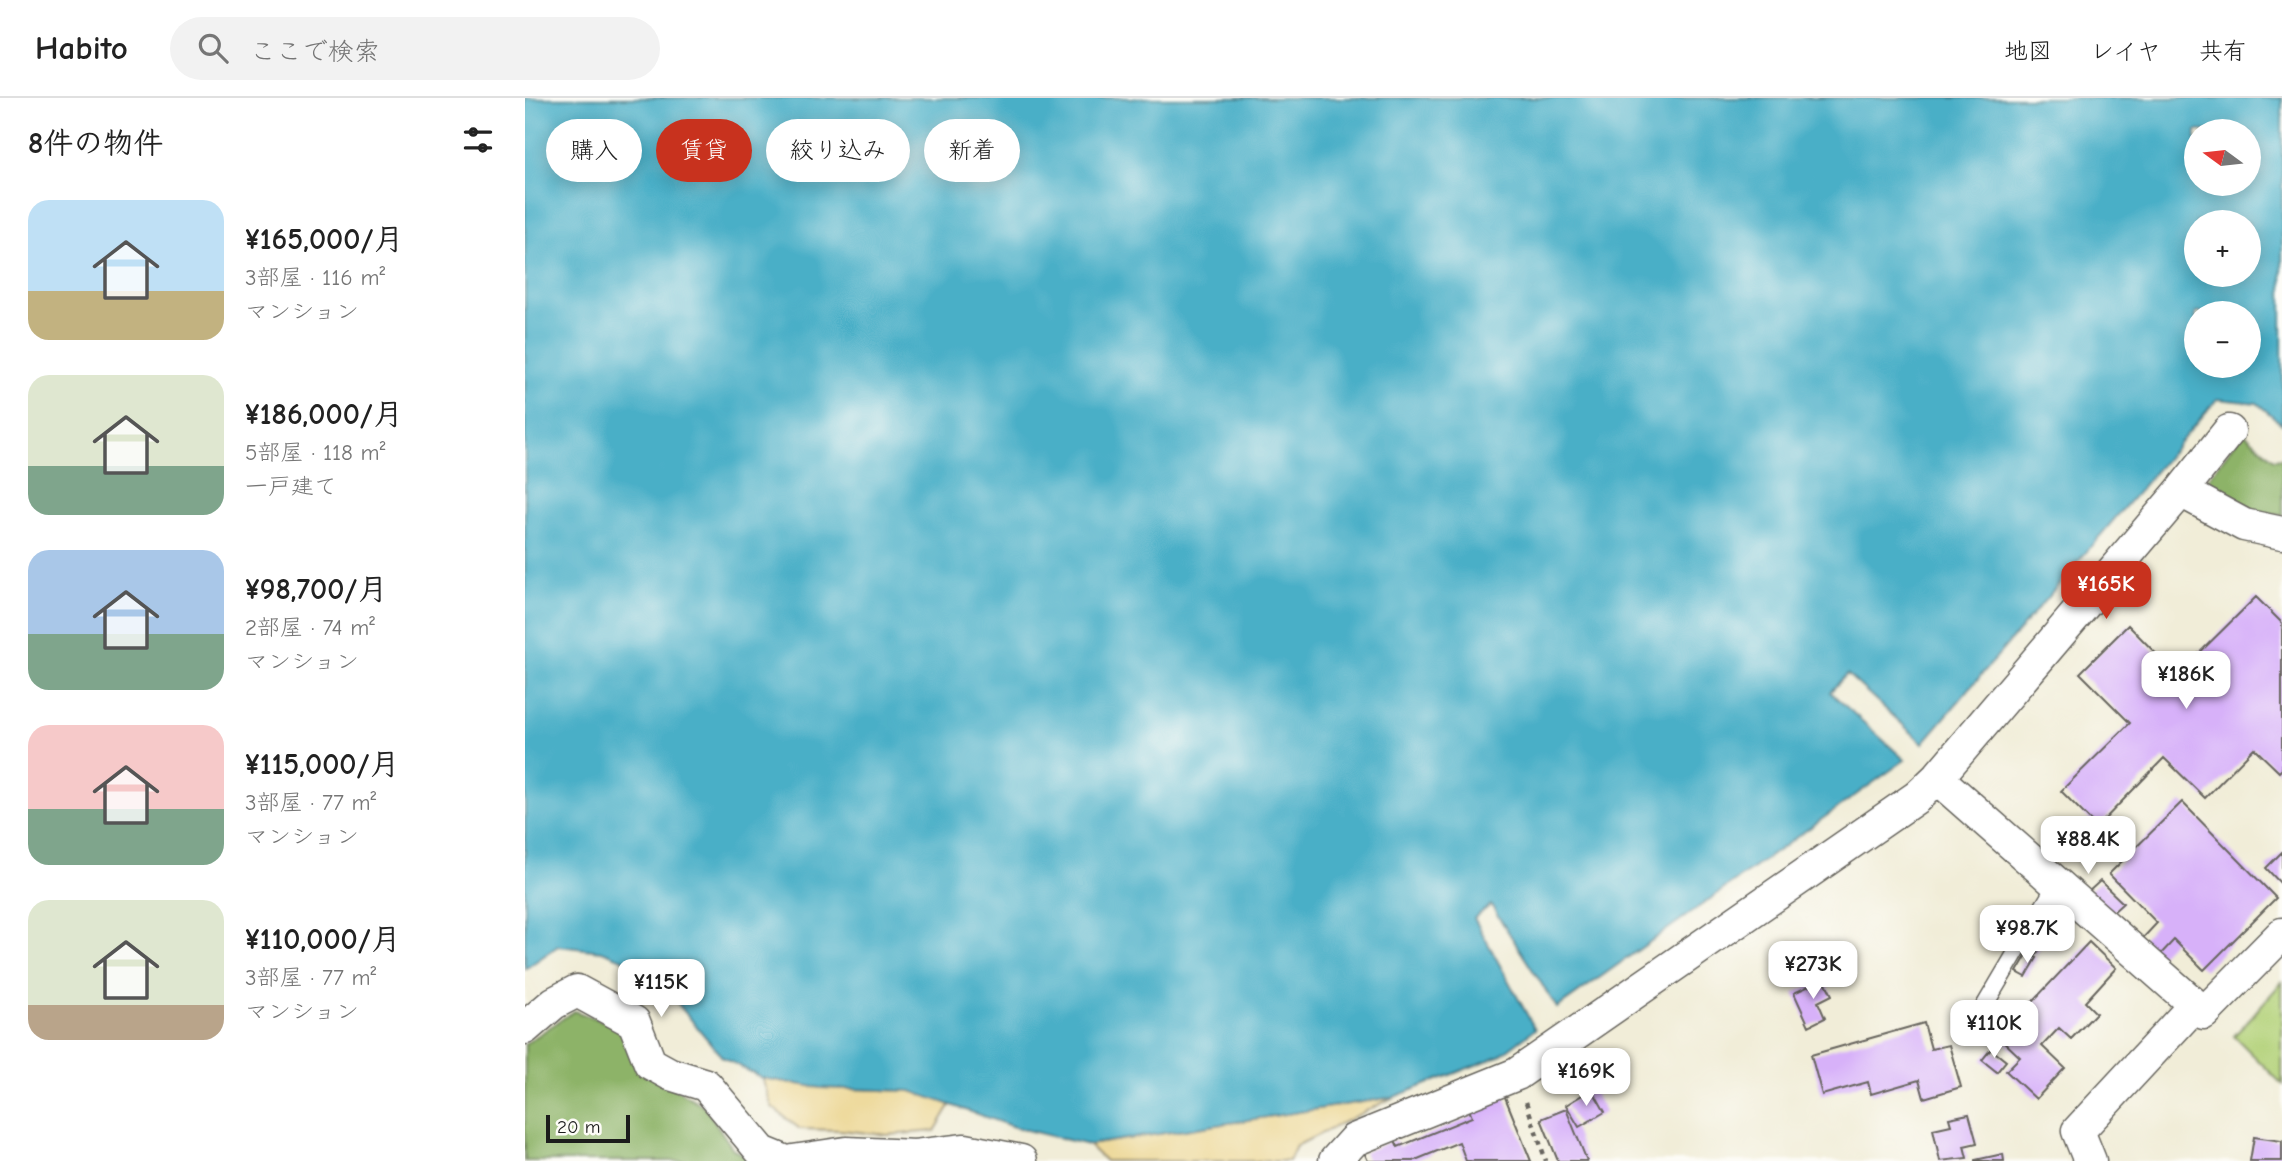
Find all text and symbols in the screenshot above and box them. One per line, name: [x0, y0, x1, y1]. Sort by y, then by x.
search box: [170, 17, 660, 80]
text: Habito: [35, 29, 128, 67]
icon: search: [194, 29, 232, 67]
text: ここで検索: [250, 37, 380, 67]
text: 地図: [2004, 37, 2052, 65]
text: レイヤ: [2090, 37, 2161, 65]
text: 共有: [2199, 37, 2247, 65]
chip: 購入: [546, 119, 642, 182]
chip: 賃貸: [656, 119, 752, 182]
chip: 絞り込み: [766, 119, 910, 182]
chip: 新着: [924, 119, 1020, 182]
north arrow: [2184, 119, 2261, 196]
map controls: [2184, 119, 2261, 378]
icon: filters: [459, 121, 497, 159]
text: 8件の物件: [28, 126, 163, 161]
button: +: [2184, 210, 2261, 287]
text: ¥165,000/月: [245, 222, 404, 257]
icon: home: [84, 228, 168, 312]
text: 3部屋 · 116 m²: [245, 264, 385, 291]
text: マンション: [245, 298, 359, 325]
button: −: [2184, 301, 2261, 378]
text: ¥186,000/月: [245, 397, 403, 432]
icon: home: [84, 403, 168, 487]
text: 5部屋 · 118 m²: [245, 439, 385, 466]
text: 一戸建て: [245, 473, 337, 500]
pin: ¥165K: [2057, 561, 2155, 621]
text: ¥165K: [2077, 570, 2135, 597]
text: ¥98,700/月: [245, 572, 388, 607]
icon: home: [84, 578, 168, 662]
text: 2部屋 · 74 m²: [245, 614, 375, 641]
text: マンション: [245, 648, 359, 675]
pin: ¥186K: [2137, 652, 2235, 711]
text: ¥186K: [2157, 660, 2215, 687]
text: ¥115,000/月: [245, 747, 400, 782]
icon: home: [84, 753, 168, 837]
text: 3部屋 · 77 m²: [245, 789, 376, 816]
pin: ¥88.4K: [2031, 816, 2145, 876]
text: マンション: [245, 823, 359, 850]
text: ¥88.4K: [2057, 825, 2119, 852]
pin: ¥98.7K: [1970, 906, 2084, 965]
text: ¥98.7K: [1996, 914, 2058, 941]
text: ¥110,000/月: [245, 922, 401, 957]
icon: home: [84, 928, 168, 1012]
pin: ¥273K: [1764, 942, 1862, 1001]
text: ¥273K: [1784, 950, 1842, 977]
pin: ¥115K: [612, 960, 710, 1019]
text: 3部屋 · 77 m²: [245, 964, 376, 991]
text: ¥115K: [634, 968, 688, 995]
text: マンション: [245, 998, 359, 1025]
pin: ¥110K: [1945, 1000, 2043, 1060]
text: ¥110K: [1966, 1009, 2022, 1036]
pin: ¥169K: [1537, 1048, 1635, 1108]
text: ¥169K: [1557, 1057, 1615, 1084]
scale bar: [546, 1112, 630, 1144]
text: 20 m: [557, 1116, 601, 1138]

